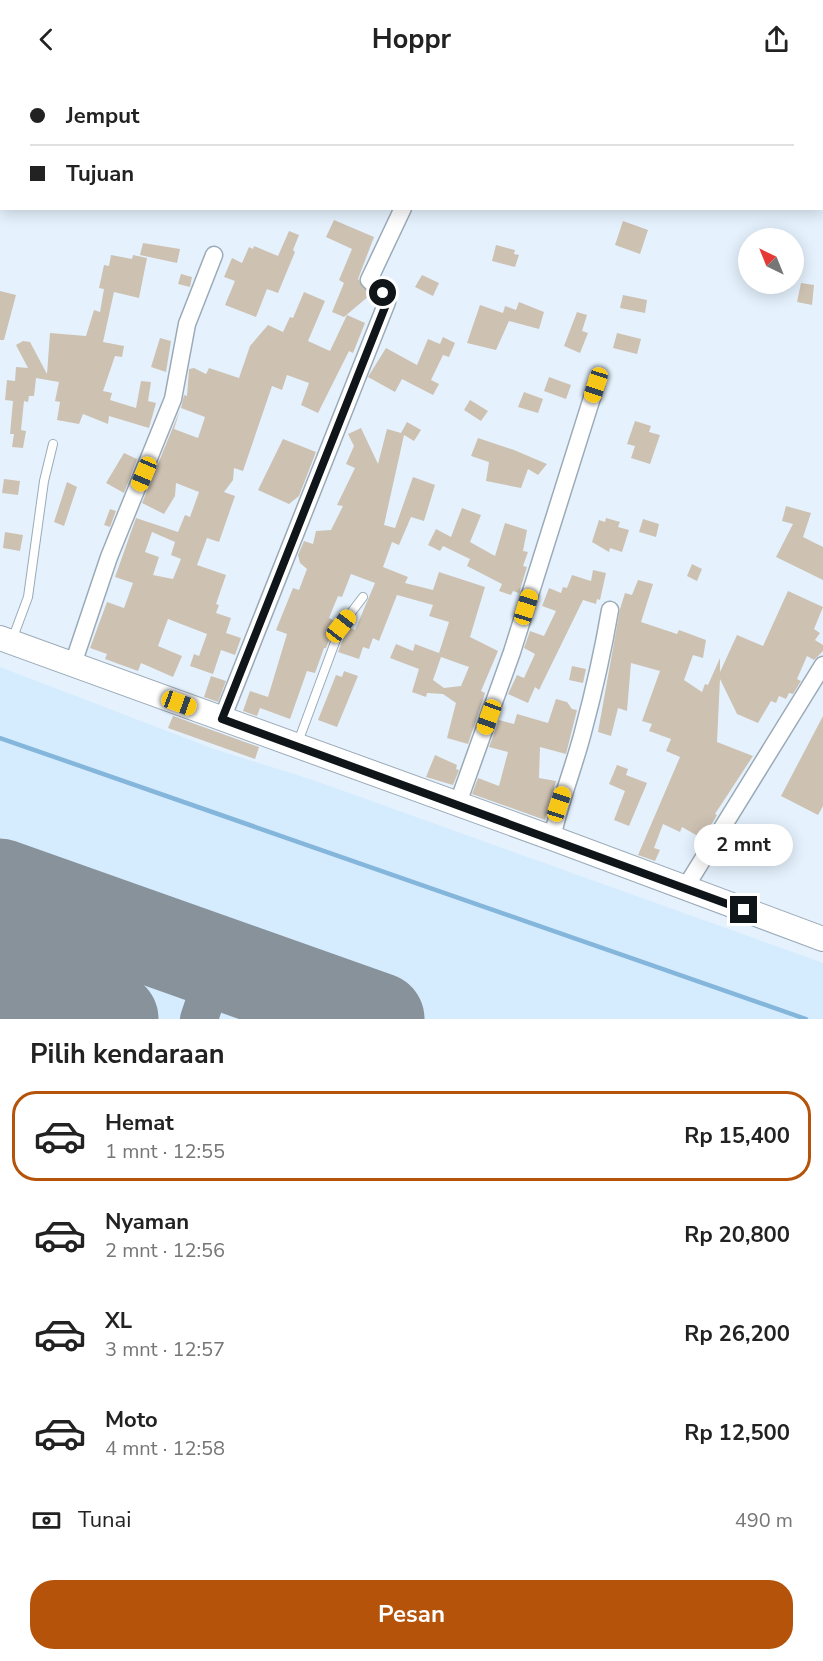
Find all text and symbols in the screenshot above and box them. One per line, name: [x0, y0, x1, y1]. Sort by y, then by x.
text: Hoppr: [372, 21, 451, 58]
icon: back: [30, 23, 63, 56]
icon: share: [760, 23, 793, 56]
text: Jemput: [66, 101, 139, 131]
text: Tujuan: [66, 159, 134, 189]
north arrow: [738, 228, 804, 294]
map controls: [738, 228, 804, 294]
route start: [369, 279, 396, 306]
car: [582, 365, 610, 405]
car: [129, 454, 159, 494]
car: [512, 587, 540, 627]
car: [323, 606, 359, 646]
car: [159, 688, 199, 718]
car: [474, 697, 504, 737]
car: [545, 784, 573, 824]
callout: 2 mnt: [694, 823, 794, 865]
text: 2 mnt: [716, 831, 771, 858]
route end: [730, 896, 757, 923]
text: Pilih kendaraan: [30, 1036, 224, 1073]
text: Hemat: [105, 1108, 174, 1138]
icon: car: [33, 1109, 87, 1163]
text: Rp 15,400: [684, 1121, 790, 1151]
text: 1 mnt · 12:55: [105, 1138, 225, 1165]
text: Nyaman: [105, 1207, 189, 1237]
icon: car: [33, 1208, 87, 1262]
text: Rp 20,800: [684, 1220, 790, 1250]
text: 2 mnt · 12:56: [105, 1237, 225, 1264]
text: XL: [105, 1306, 132, 1336]
icon: car: [33, 1307, 87, 1361]
text: Rp 26,200: [684, 1319, 790, 1349]
text: 3 mnt · 12:57: [105, 1336, 225, 1363]
text: Moto: [105, 1405, 158, 1435]
icon: car: [33, 1406, 87, 1460]
text: Rp 12,500: [684, 1418, 790, 1448]
text: 4 mnt · 12:58: [105, 1435, 225, 1462]
icon: cash: [30, 1504, 63, 1537]
text: Tunai: [78, 1505, 131, 1535]
text: 490 m: [735, 1507, 793, 1534]
button: Pesan: [30, 1580, 793, 1649]

